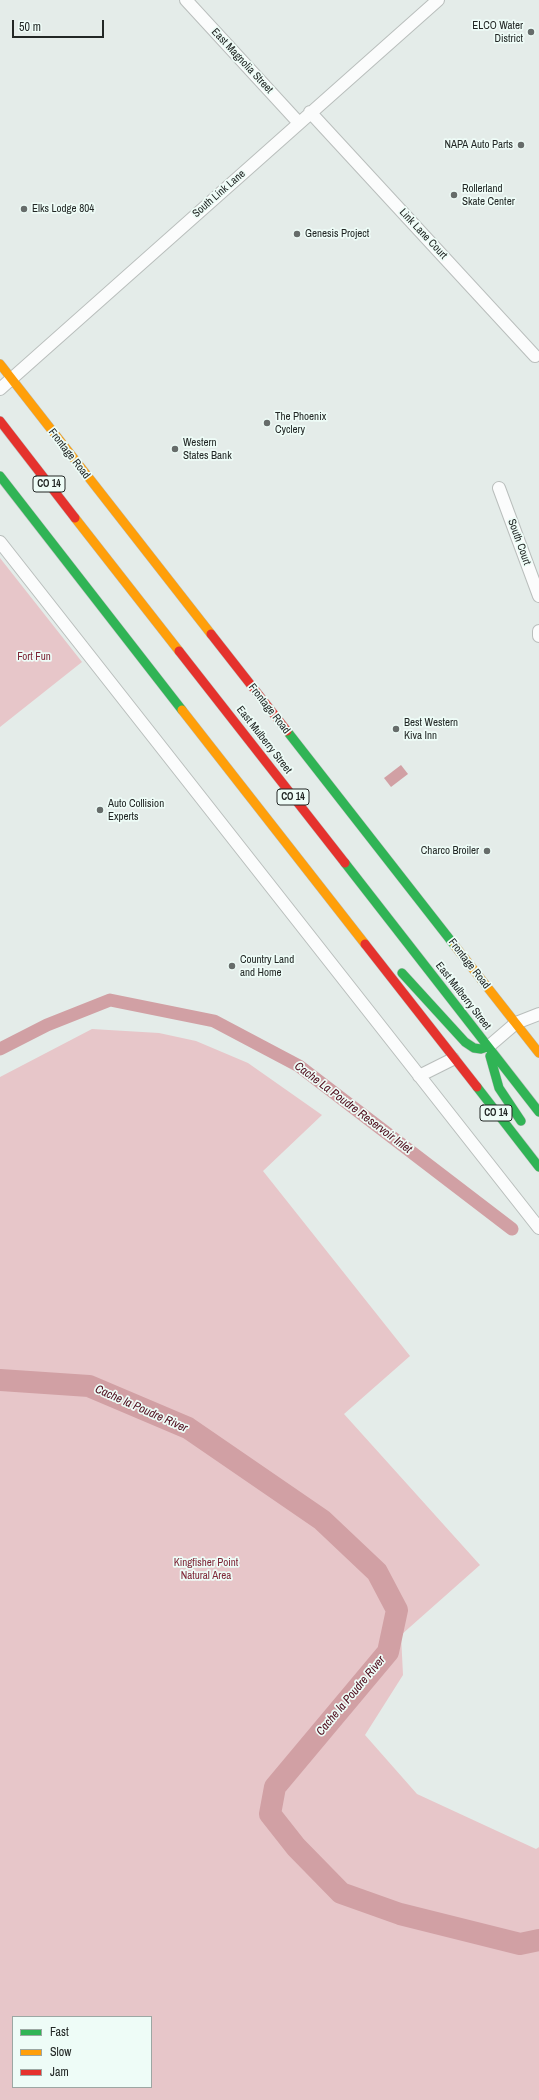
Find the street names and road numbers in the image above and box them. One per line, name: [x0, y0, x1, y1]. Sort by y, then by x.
street label: East Magnolia Street: [208, 26, 276, 96]
street label: South Link Lane: [190, 167, 248, 221]
street label: Link Lane Court: [396, 206, 450, 262]
street label: Frontage Road: [45, 426, 93, 482]
road number: CO 14: [33, 476, 65, 492]
street label: South Court: [505, 517, 533, 567]
street label: Frontage Road: [245, 681, 293, 737]
street label: East Mulberry Street: [233, 704, 295, 776]
road number: CO 14: [277, 789, 309, 805]
street label: Frontage Road: [445, 936, 493, 992]
street label: East Mulberry Street: [432, 960, 494, 1032]
road number: CO 14: [480, 1105, 512, 1121]

